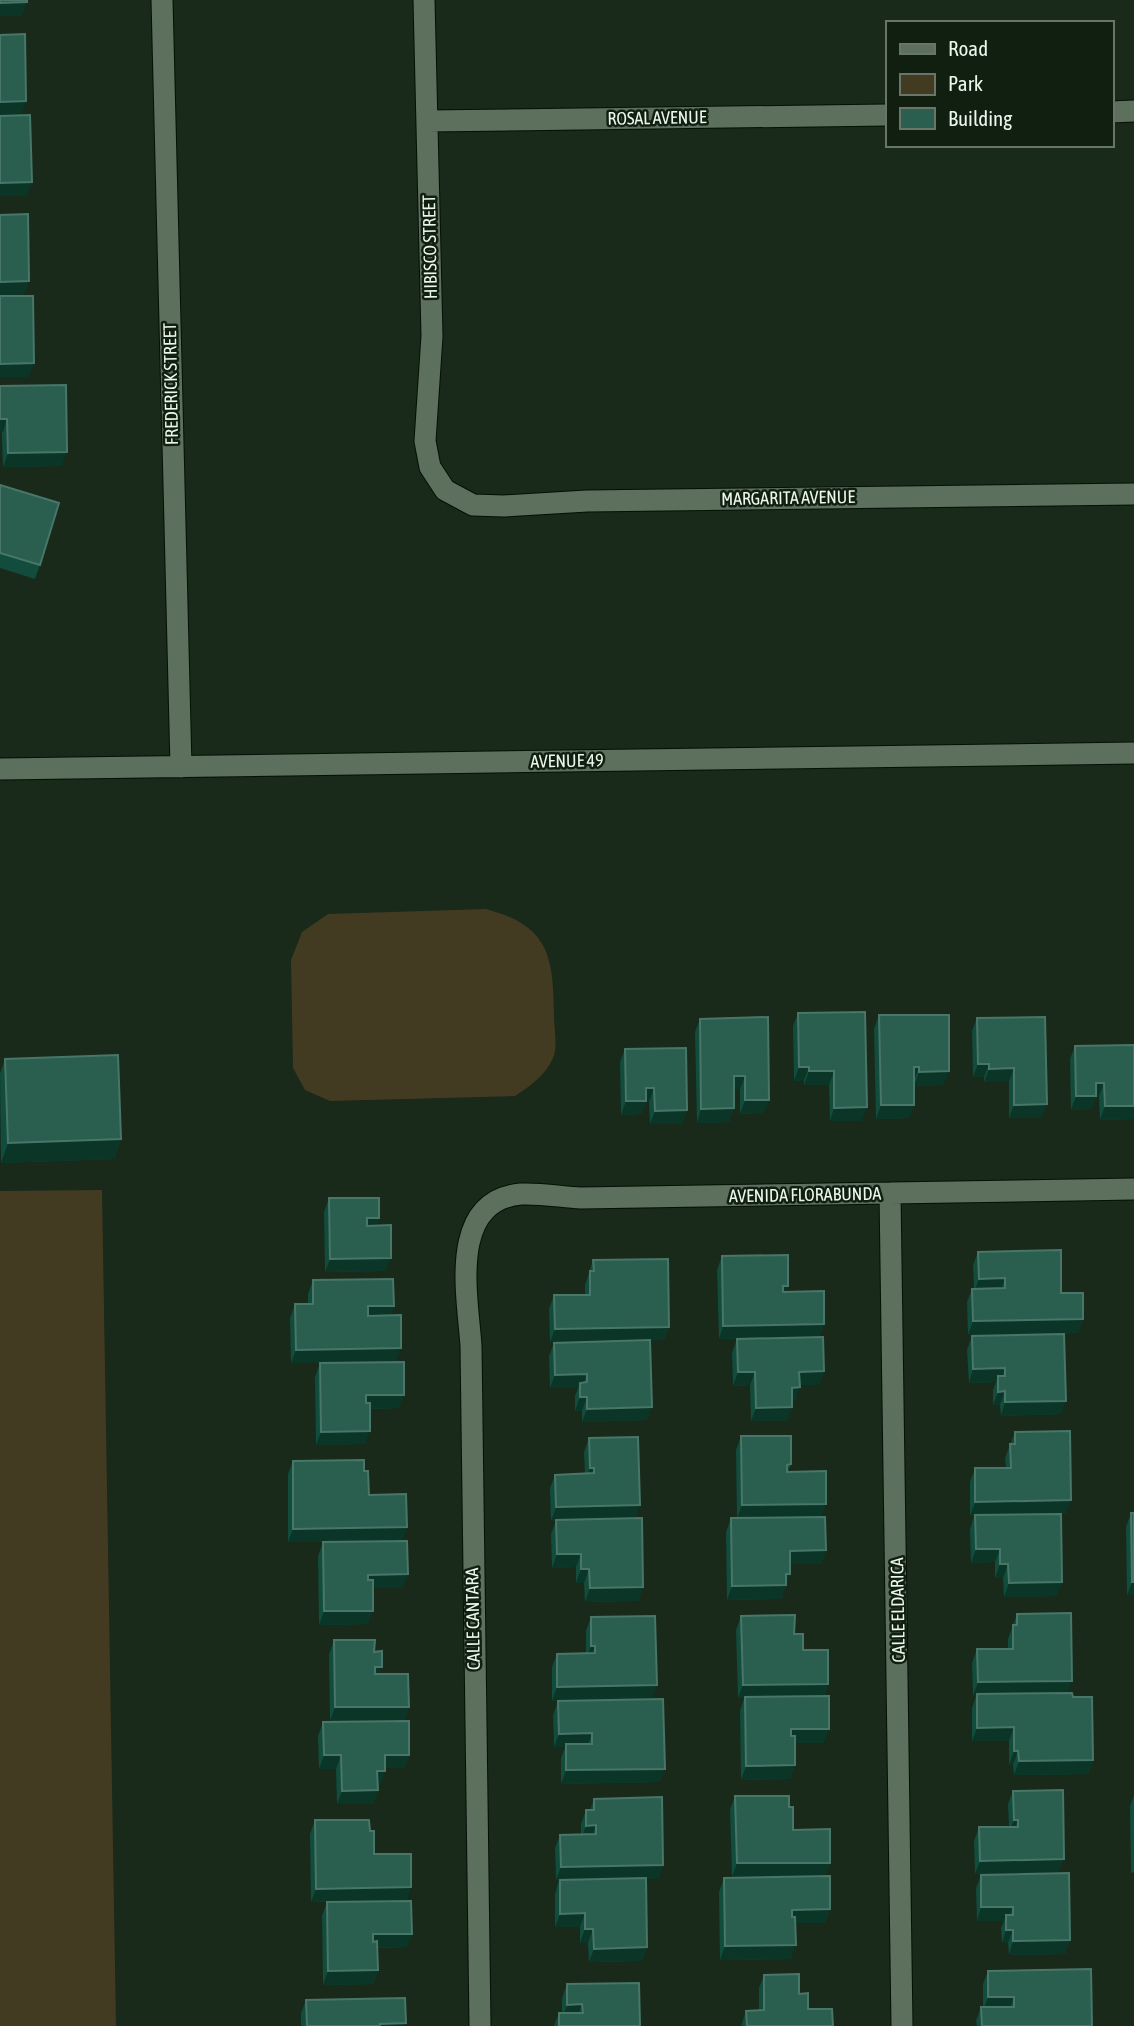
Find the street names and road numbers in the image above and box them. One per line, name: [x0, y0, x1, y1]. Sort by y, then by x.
street label: ROSAL AVENUE: [607, 106, 707, 129]
street label: HIBISCO STREET: [418, 195, 441, 299]
street label: FREDERICK STREET: [159, 323, 182, 445]
street label: MARGARITA AVENUE: [721, 486, 855, 509]
street label: AVENUE 49: [530, 749, 604, 772]
street label: AVENIDA FLORABUNDA: [729, 1183, 882, 1206]
street label: CALLE ELDARICA: [886, 1557, 909, 1663]
street label: CALLE CANTARA: [461, 1567, 484, 1670]

